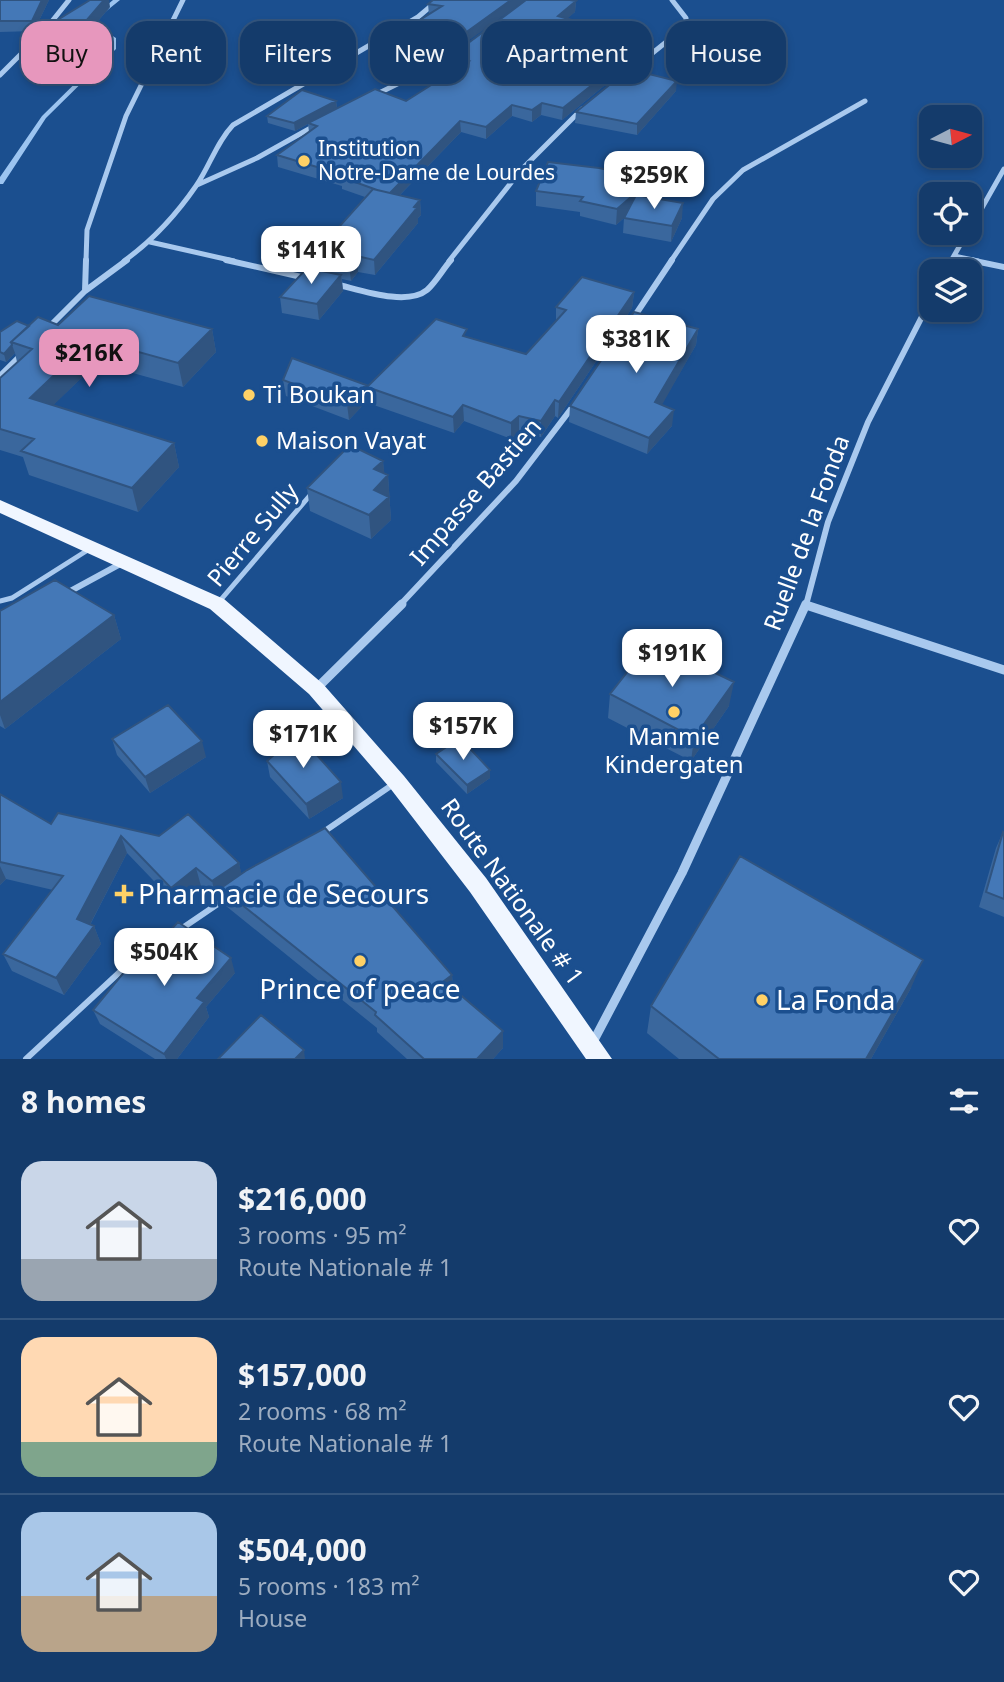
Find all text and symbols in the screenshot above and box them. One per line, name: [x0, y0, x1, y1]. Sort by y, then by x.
chip: Buy: [21, 21, 112, 84]
chip: Rent: [126, 21, 226, 84]
chip: Filters: [240, 21, 356, 84]
chip: New: [370, 21, 468, 84]
chip: Apartment: [482, 21, 652, 84]
chip: House: [666, 21, 786, 84]
north arrow: [919, 105, 982, 168]
map controls: [919, 105, 982, 322]
place label: Institution Notre-Dame de Lourdes: [318, 134, 555, 186]
pin: $259K: [605, 152, 703, 211]
marker: Institution Notre-Dame de Lourdes: [296, 153, 312, 169]
text: $259K: [620, 158, 688, 190]
button: locate: [919, 182, 982, 245]
pin: $141K: [262, 226, 360, 286]
text: $141K: [277, 233, 345, 265]
button: layers: [919, 259, 982, 322]
pin: $381K: [587, 316, 685, 375]
text: $381K: [602, 322, 670, 354]
pin: $216K: [40, 330, 138, 389]
text: $216K: [55, 336, 123, 368]
place label: Ti Boukan: [263, 377, 375, 410]
marker: Ti Boukan: [241, 387, 257, 403]
street label: Impasse Bastien: [402, 410, 548, 572]
place label: Maison Vayat: [276, 423, 427, 456]
street label: Ruelle de la Fonda: [755, 430, 856, 635]
marker: Maison Vayat: [254, 433, 270, 449]
street label: Pierre Sully: [199, 475, 305, 593]
pin: $191K: [623, 630, 721, 689]
text: $191K: [638, 636, 706, 668]
pin: $157K: [414, 702, 512, 762]
marker: Manmie Kindergaten: [666, 704, 682, 720]
text: $157K: [429, 709, 497, 741]
pin: $171K: [254, 710, 352, 770]
text: $171K: [269, 717, 337, 749]
place label: Manmie Kindergaten: [604, 719, 744, 780]
street label: Route Nationale # 1: [434, 791, 592, 991]
place label: Pharmacie de Secours: [138, 874, 429, 912]
marker: Pharmacie de Secours: [116, 886, 132, 902]
pin: $504K: [115, 928, 213, 988]
text: $504K: [130, 935, 198, 967]
marker: Prince of peace: [352, 953, 368, 969]
place label: Prince of peace: [259, 969, 461, 1007]
place label: La Fonda: [776, 980, 895, 1018]
marker: La Fonda: [754, 992, 770, 1008]
text: 8 homes: [21, 1081, 146, 1122]
icon: filters: [945, 1082, 983, 1120]
text: $216,000: [238, 1178, 367, 1219]
icon: home: [77, 1189, 161, 1273]
icon: heart: [945, 1212, 983, 1250]
text: 3 rooms · 95 m²: [238, 1219, 407, 1251]
text: Route Nationale # 1: [238, 1251, 452, 1283]
text: $157,000: [238, 1354, 367, 1395]
icon: home: [77, 1365, 161, 1449]
icon: heart: [945, 1388, 983, 1426]
text: 2 rooms · 68 m²: [238, 1395, 407, 1427]
text: Route Nationale # 1: [238, 1427, 452, 1459]
text: $504,000: [238, 1529, 367, 1570]
icon: home: [77, 1540, 161, 1624]
icon: heart: [945, 1563, 983, 1601]
text: 5 rooms · 183 m²: [238, 1570, 420, 1602]
text: House: [238, 1602, 307, 1634]

